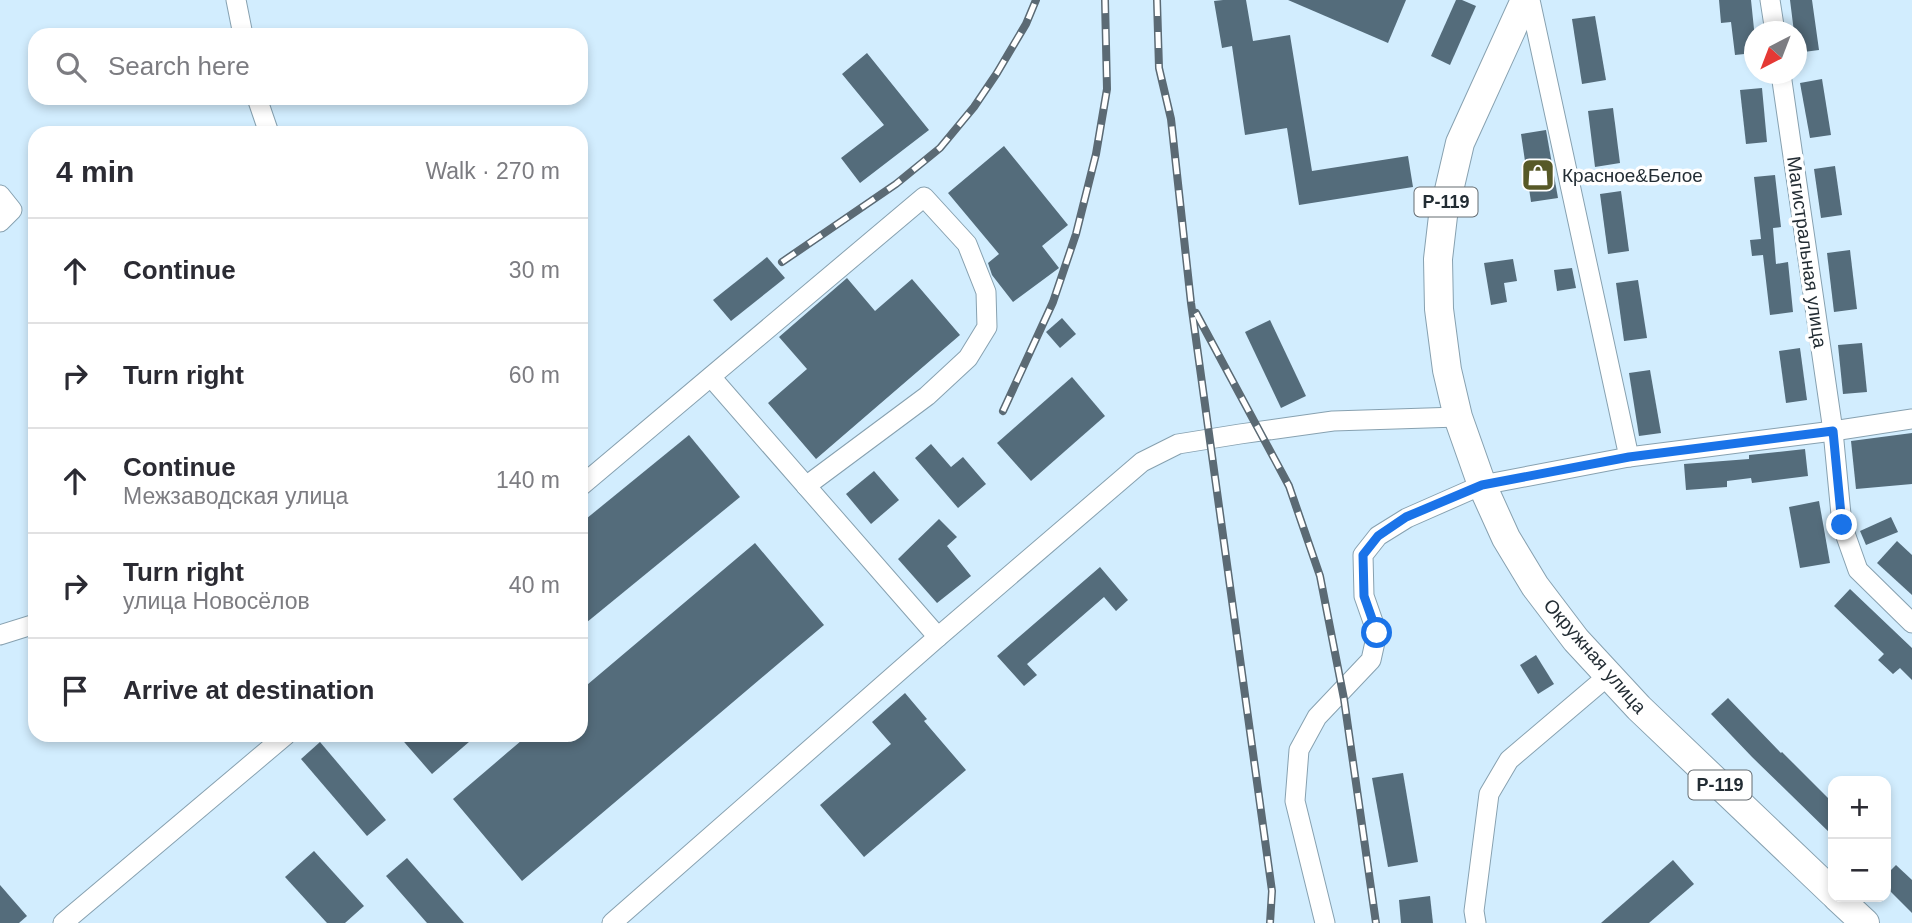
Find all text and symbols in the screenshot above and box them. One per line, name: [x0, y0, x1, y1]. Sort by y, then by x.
north arrow: [1744, 21, 1807, 84]
search box: [28, 28, 588, 105]
icon: search: [52, 48, 90, 86]
text: Search here: [108, 51, 250, 81]
text: 4 min: [56, 155, 134, 188]
street label: Магистральная улица: [1783, 155, 1831, 350]
shop icon: Красное&Белое: [1519, 156, 1557, 194]
text: Walk · 270 m: [425, 158, 560, 184]
place label: Красное&Белое: [1562, 165, 1703, 186]
road number: Р-119: [1414, 188, 1478, 216]
icon: ahead: [56, 252, 94, 290]
text: Continue: [123, 255, 236, 285]
text: 30 m: [509, 257, 560, 283]
icon: right: [56, 357, 94, 395]
text: Turn right: [123, 360, 244, 390]
text: 60 m: [509, 362, 560, 388]
text: Continue: [123, 452, 236, 482]
icon: ahead: [56, 462, 94, 500]
text: 140 m: [496, 467, 560, 493]
text: Межзаводская улица: [123, 483, 348, 509]
route end: [1826, 509, 1857, 540]
text: Turn right: [123, 557, 244, 587]
icon: right: [56, 567, 94, 605]
text: 40 m: [509, 572, 560, 598]
text: улица Новосёлов: [123, 588, 310, 614]
street label: Окружная улица: [1540, 594, 1651, 718]
route start: [1361, 617, 1392, 648]
icon: arrive: [56, 672, 94, 710]
text: Arrive at destination: [123, 675, 374, 705]
road number: Р-119: [1688, 770, 1752, 800]
map controls: [1828, 776, 1891, 902]
button: +: [1828, 776, 1891, 839]
button: −: [1828, 839, 1891, 902]

